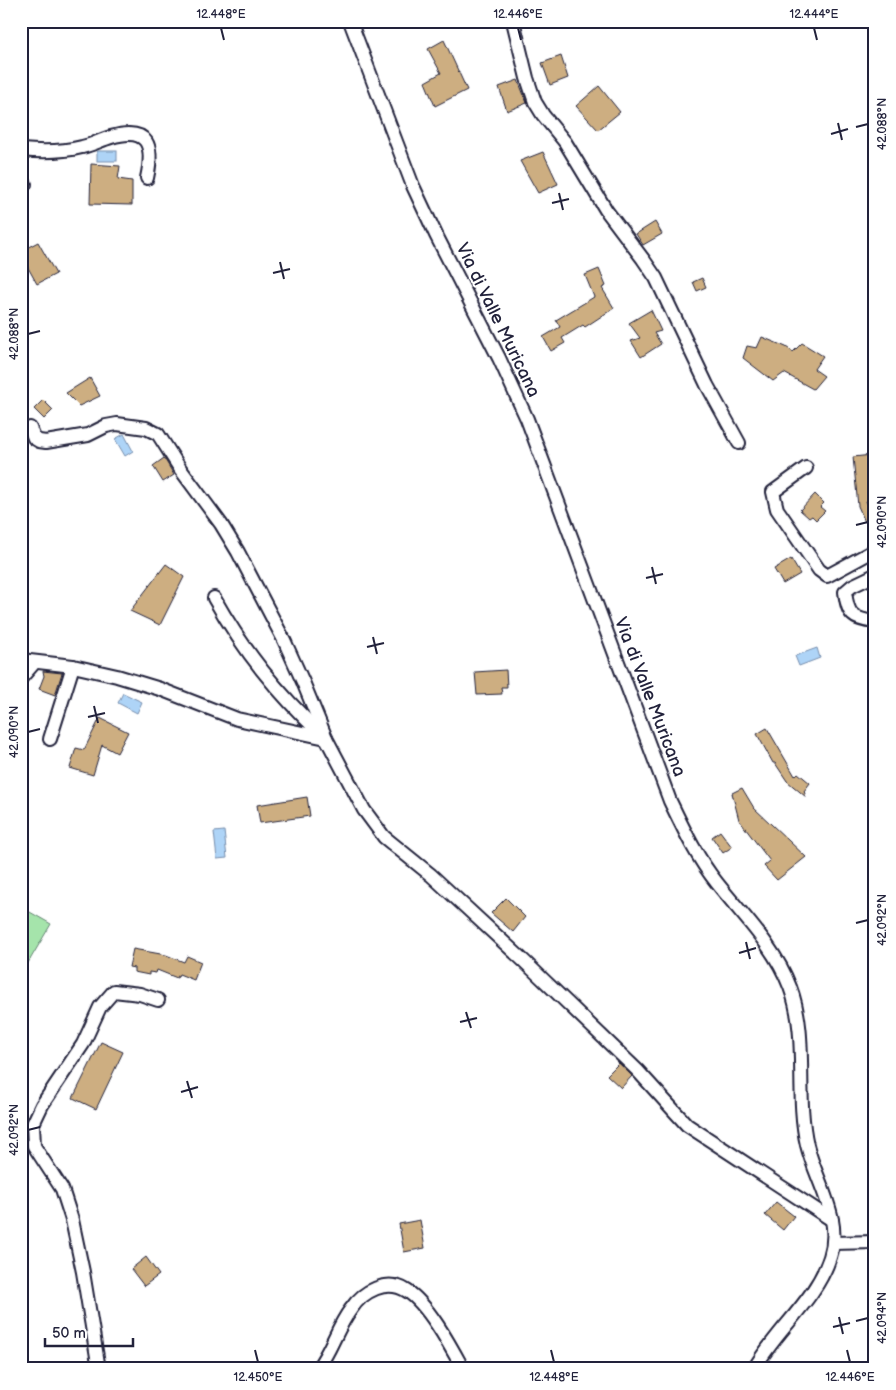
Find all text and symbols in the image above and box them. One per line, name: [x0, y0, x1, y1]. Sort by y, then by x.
text: 12.448°E: [196, 7, 246, 22]
text: 12.446°E: [493, 7, 543, 22]
text: 12.444°E: [790, 7, 839, 22]
text: 42.088°N: [875, 98, 890, 150]
street label: Via di Valle Muricana: [452, 239, 544, 401]
text: 42.088°N: [7, 308, 22, 360]
text: 42.090°N: [875, 496, 890, 548]
street label: Via di Valle Muricana: [610, 614, 690, 780]
text: 42.090°N: [7, 706, 22, 758]
text: 42.092°N: [875, 894, 890, 946]
text: 42.092°N: [7, 1104, 22, 1156]
text: 42.094°N: [875, 1292, 890, 1344]
scale bar: [45, 1315, 132, 1347]
text: 50 m: [52, 1324, 86, 1343]
text: 12.450°E: [234, 1370, 282, 1385]
text: 12.448°E: [529, 1370, 579, 1385]
text: 12.446°E: [825, 1370, 875, 1385]

